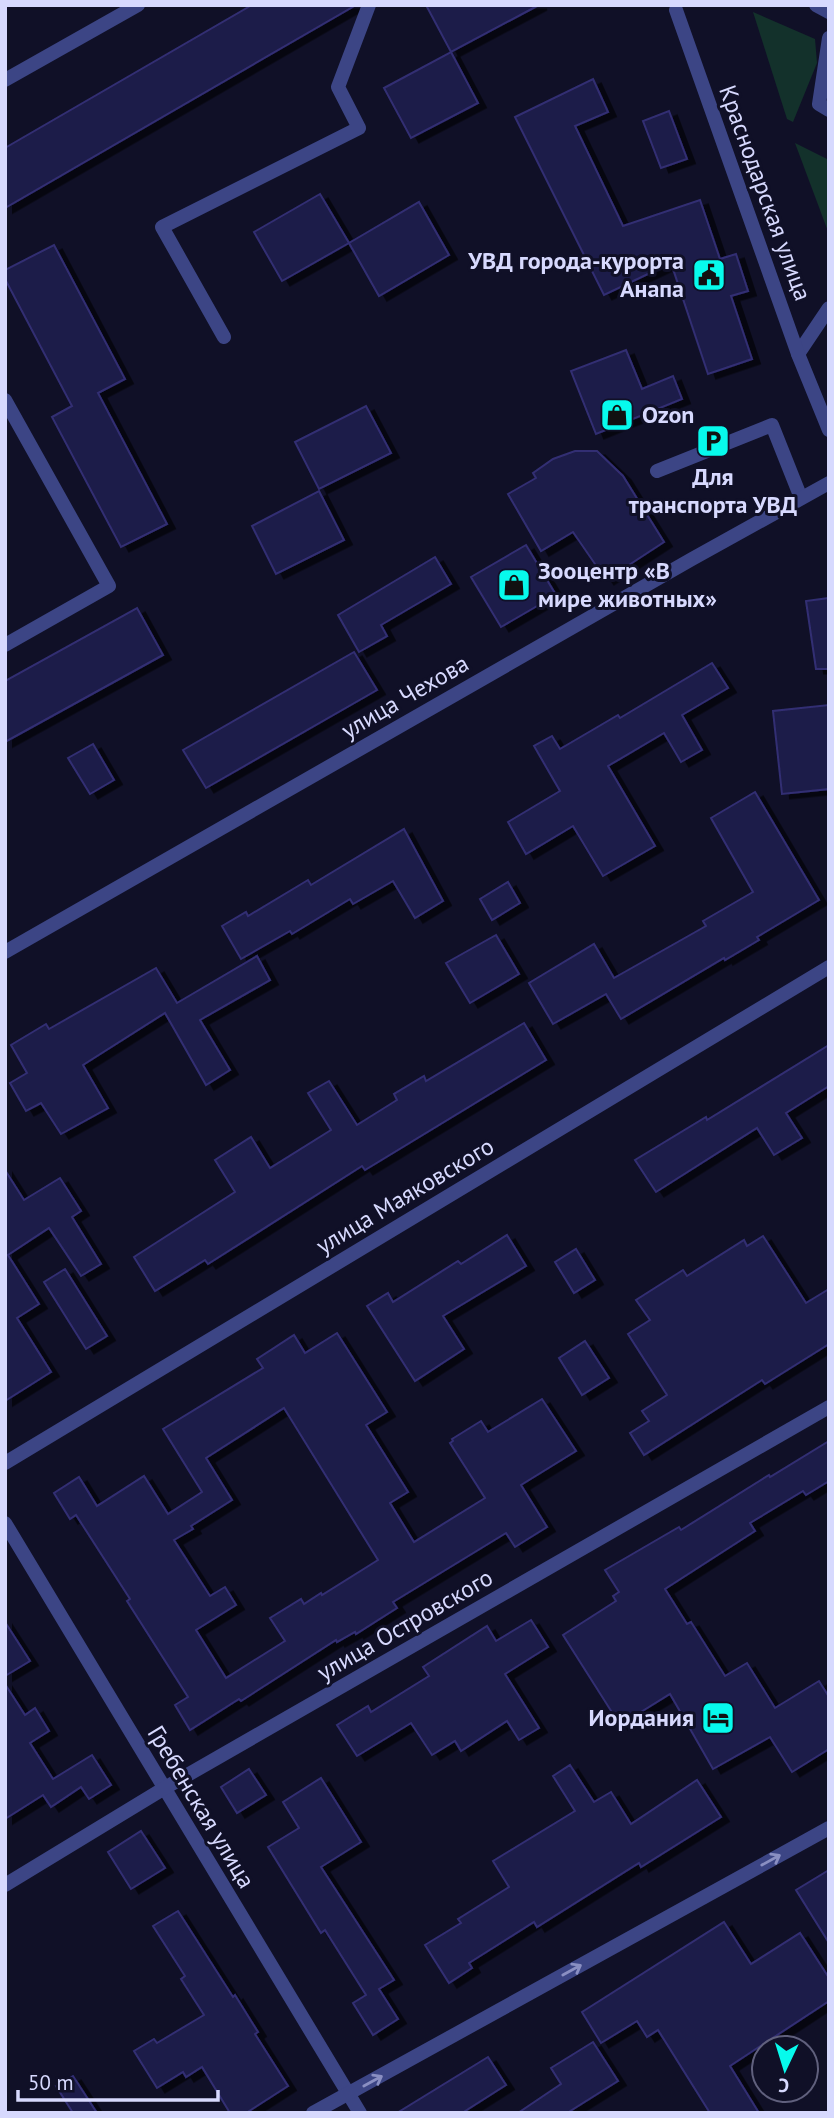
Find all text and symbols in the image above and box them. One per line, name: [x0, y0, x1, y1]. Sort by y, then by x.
street label: Краснодарская улица: [712, 81, 819, 305]
place label: УВД города-курорта Анапа: [467, 245, 684, 304]
public building icon: УВД города-курорта Анапа: [690, 256, 728, 294]
shop icon: Ozon: [598, 396, 636, 434]
place label: Ozon: [642, 399, 694, 430]
parking icon: Для транспорта УВД: [694, 422, 732, 460]
place label: Для транспорта УВД: [629, 461, 798, 520]
place label: Зооцентр «В мире животных»: [538, 555, 717, 614]
shop icon: Зооцентр «В мире животных»: [495, 566, 533, 604]
street label: улица Чехова: [335, 648, 474, 746]
street label: улица Маяковского: [310, 1130, 499, 1261]
street label: улица Островского: [311, 1562, 498, 1687]
hotel icon: Иордания: [699, 1699, 737, 1737]
place label: Иордания: [589, 1702, 694, 1733]
street label: Гребенская улица: [141, 1720, 262, 1894]
one-way arrow: [760, 1853, 780, 1867]
one-way arrow: [561, 1963, 581, 1977]
north arrow: [750, 2034, 820, 2104]
scale bar: [18, 2058, 217, 2102]
text: 50 m: [28, 2069, 74, 2096]
one-way arrow: [362, 2074, 383, 2087]
text: С: [777, 2074, 790, 2098]

